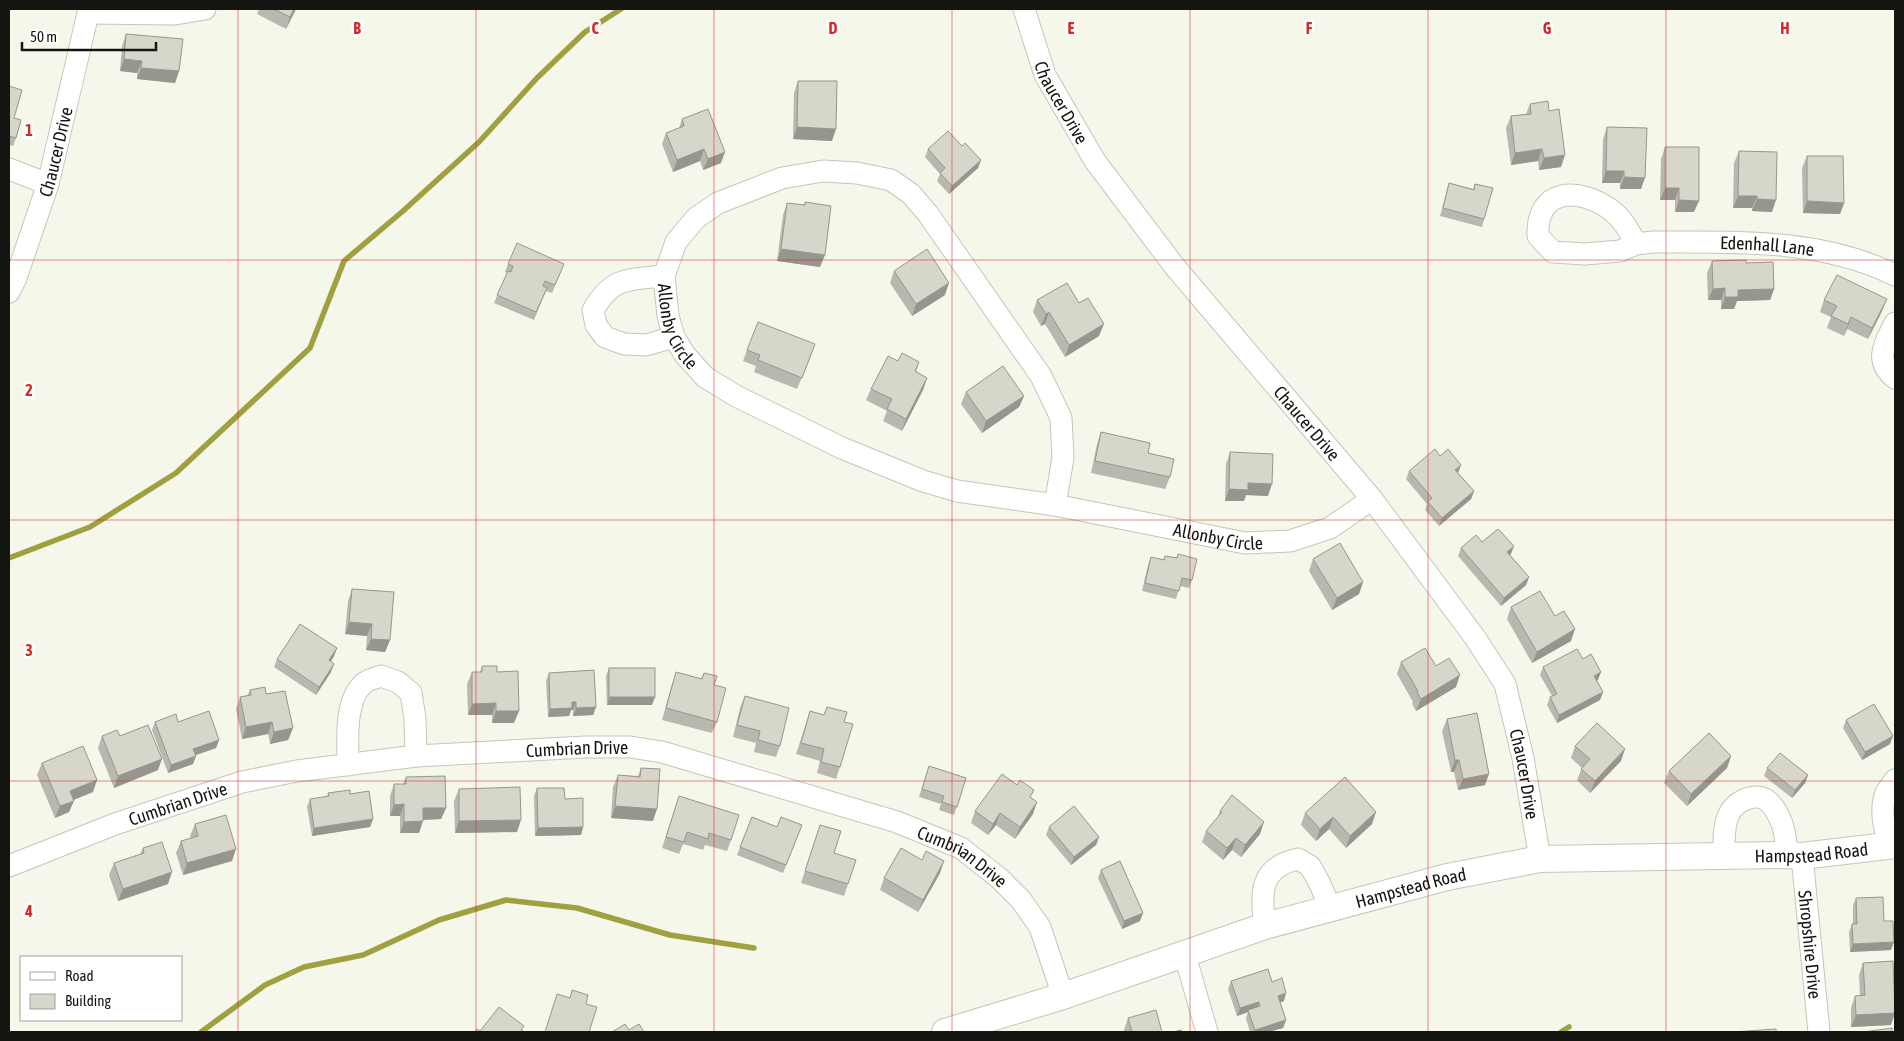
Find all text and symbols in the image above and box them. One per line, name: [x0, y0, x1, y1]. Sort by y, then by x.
text: B: [353, 19, 361, 37]
text: C: [591, 19, 599, 37]
text: D: [829, 19, 838, 37]
text: E: [1068, 19, 1075, 37]
text: F: [1306, 19, 1313, 37]
text: G: [1543, 19, 1552, 37]
text: H: [1780, 19, 1790, 37]
scale bar: [22, 20, 156, 52]
text: 50 m: [30, 28, 57, 45]
street label: Chaucer Drive: [1031, 58, 1093, 147]
street label: Chaucer Drive: [34, 105, 76, 199]
text: 1: [25, 121, 33, 139]
street label: Edenhall Lane: [1720, 232, 1816, 260]
street label: Allonby Circle: [654, 282, 703, 373]
text: 2: [25, 381, 33, 399]
street label: Chaucer Drive: [1270, 381, 1345, 465]
street label: Allonby Circle: [1172, 518, 1263, 554]
text: 3: [25, 641, 33, 659]
street label: Chaucer Drive: [1506, 727, 1544, 821]
street label: Cumbrian Drive: [525, 737, 628, 761]
street label: Cumbrian Drive: [126, 777, 230, 829]
street label: Cumbrian Drive: [915, 821, 1012, 891]
street label: Hampstead Road: [1755, 838, 1869, 866]
street label: Hampstead Road: [1353, 863, 1468, 912]
street label: Shropshire Drive: [1795, 889, 1826, 1000]
text: 4: [24, 902, 33, 920]
legend: [20, 956, 182, 1021]
text: Road: [65, 967, 94, 984]
text: Building: [65, 992, 111, 1009]

